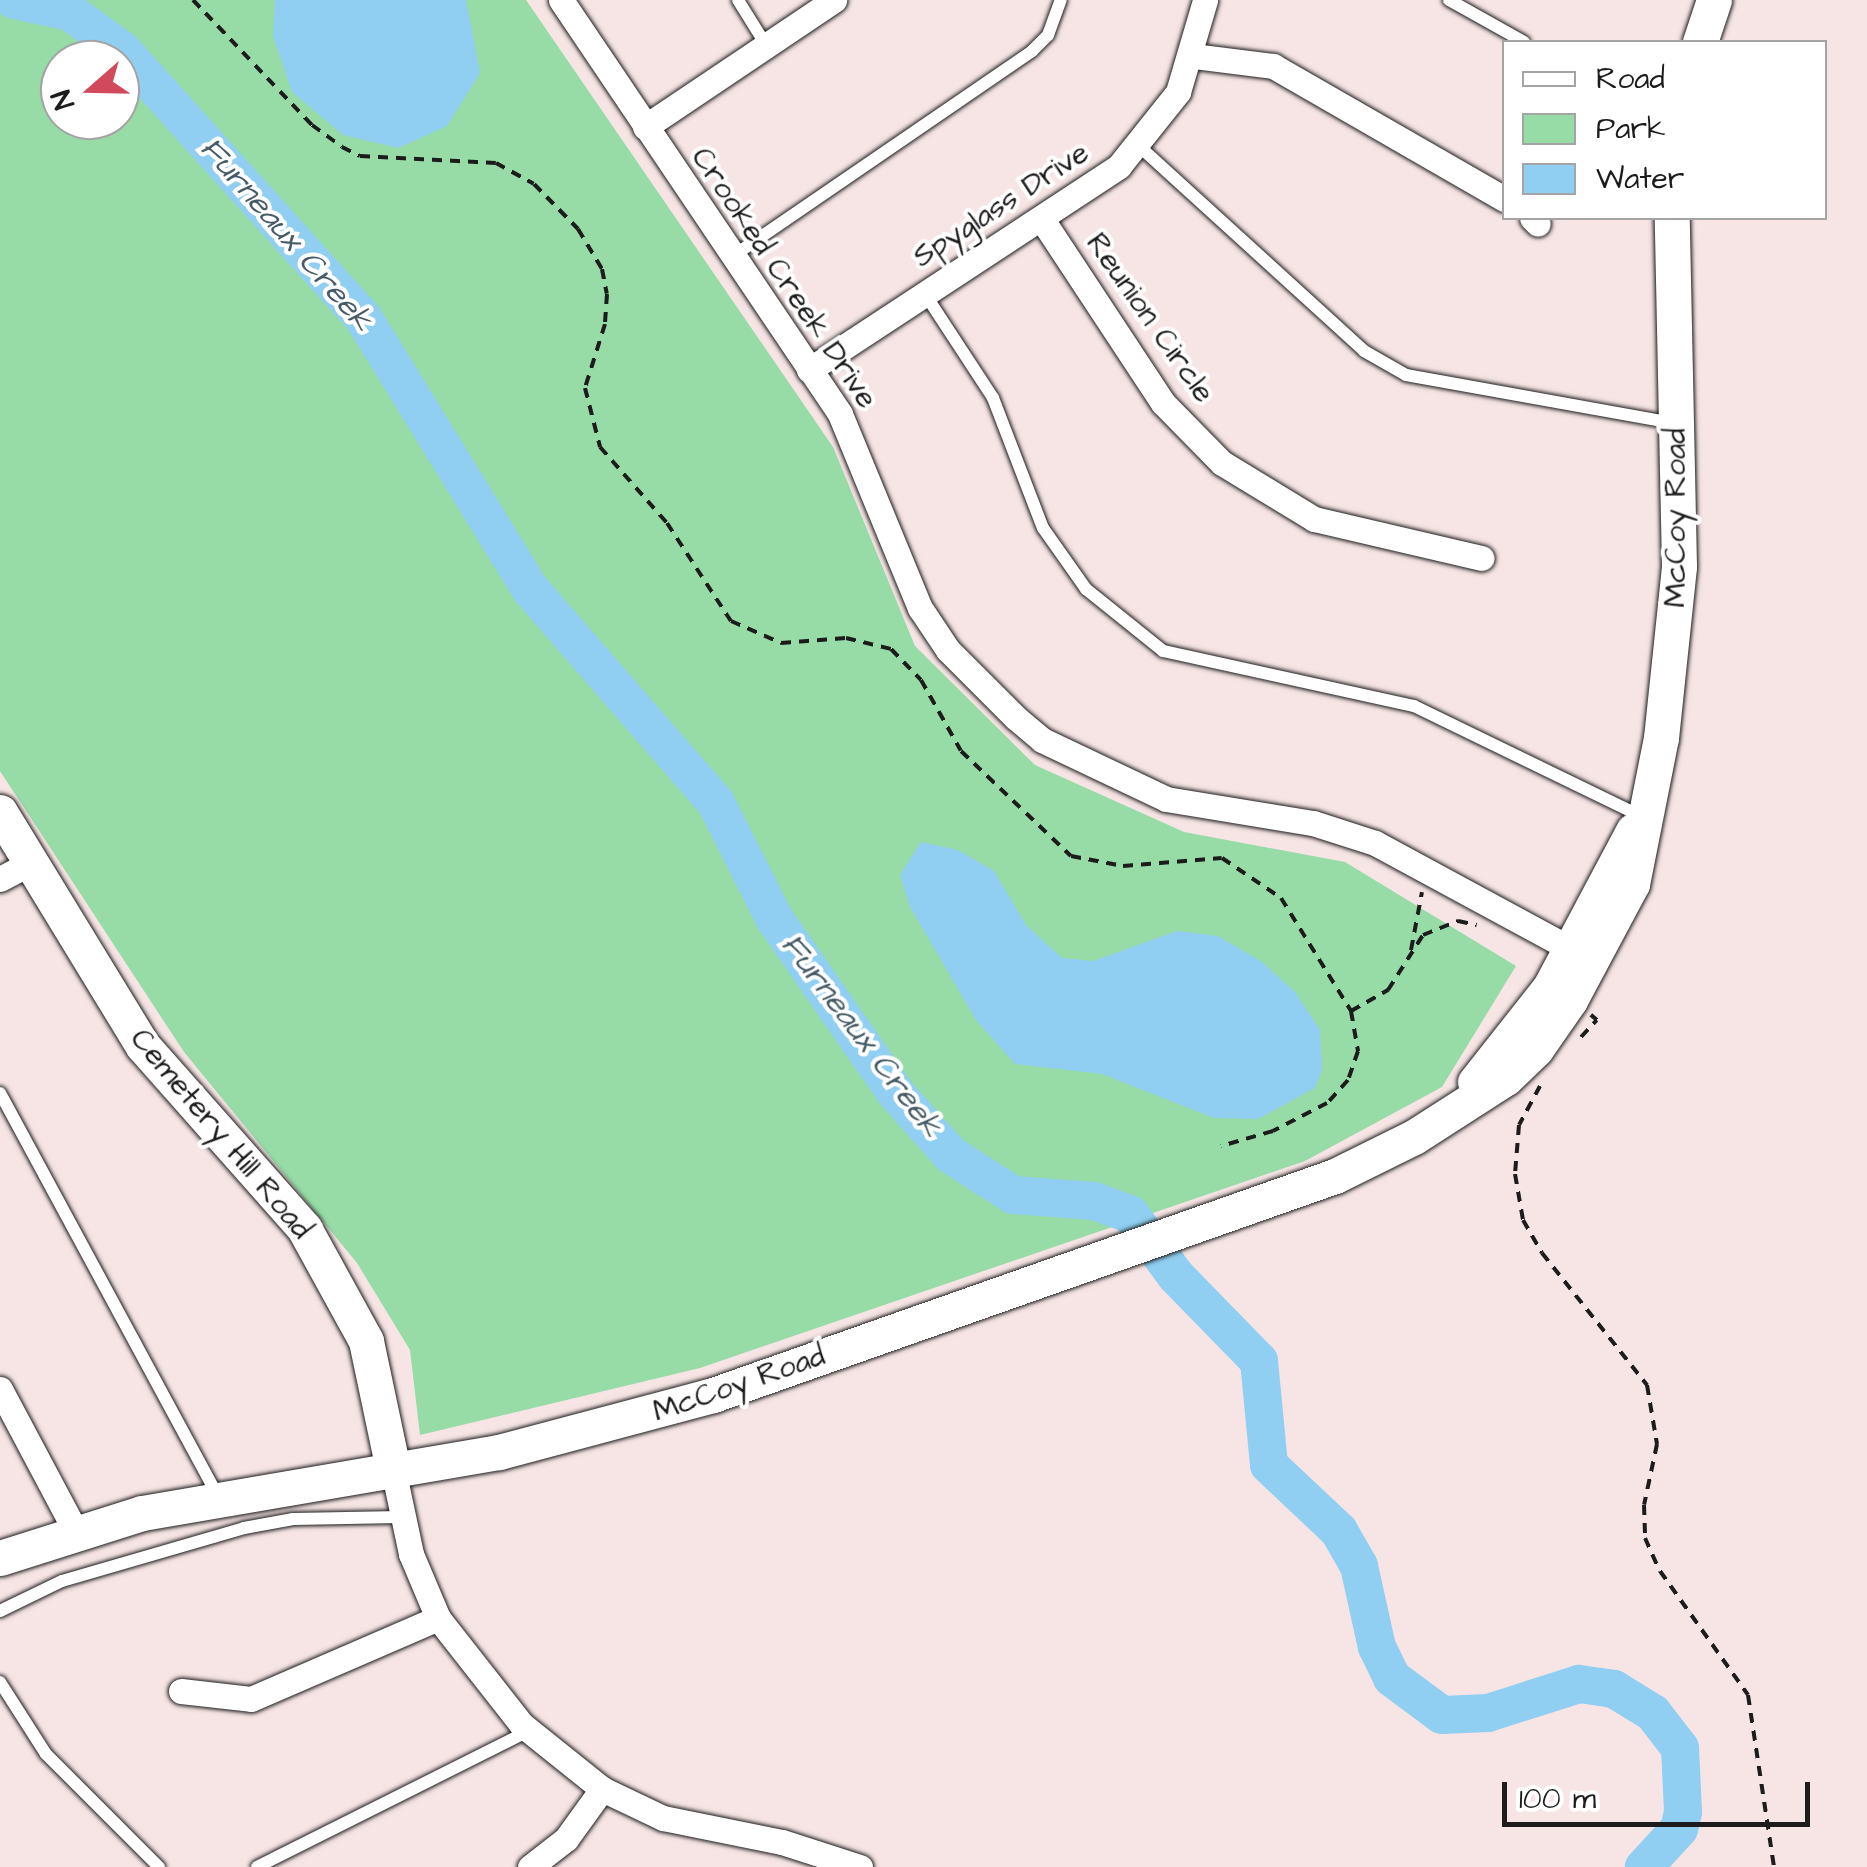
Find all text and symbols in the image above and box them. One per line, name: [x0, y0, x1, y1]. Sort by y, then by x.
north arrow: [40, 40, 140, 140]
legend: [1502, 40, 1827, 220]
text: Road: [1596, 58, 1665, 100]
text: N: [42, 85, 85, 115]
text: Park: [1596, 108, 1665, 150]
water label: Furneaux Creek: [191, 130, 381, 340]
street label: Spyglass Drive: [906, 135, 1096, 275]
street label: Crooked Creek Drive: [683, 141, 885, 415]
text: Water: [1596, 158, 1684, 200]
street label: Reunion Circle: [1078, 226, 1222, 410]
street label: McCoy Road: [1658, 428, 1694, 608]
water label: Furneaux Creek: [772, 927, 950, 1145]
street label: Cemetery Hill Road: [123, 1022, 319, 1246]
street label: McCoy Road: [648, 1338, 830, 1430]
scale bar: [1507, 1762, 1814, 1824]
text: 100 m: [1519, 1778, 1596, 1820]

